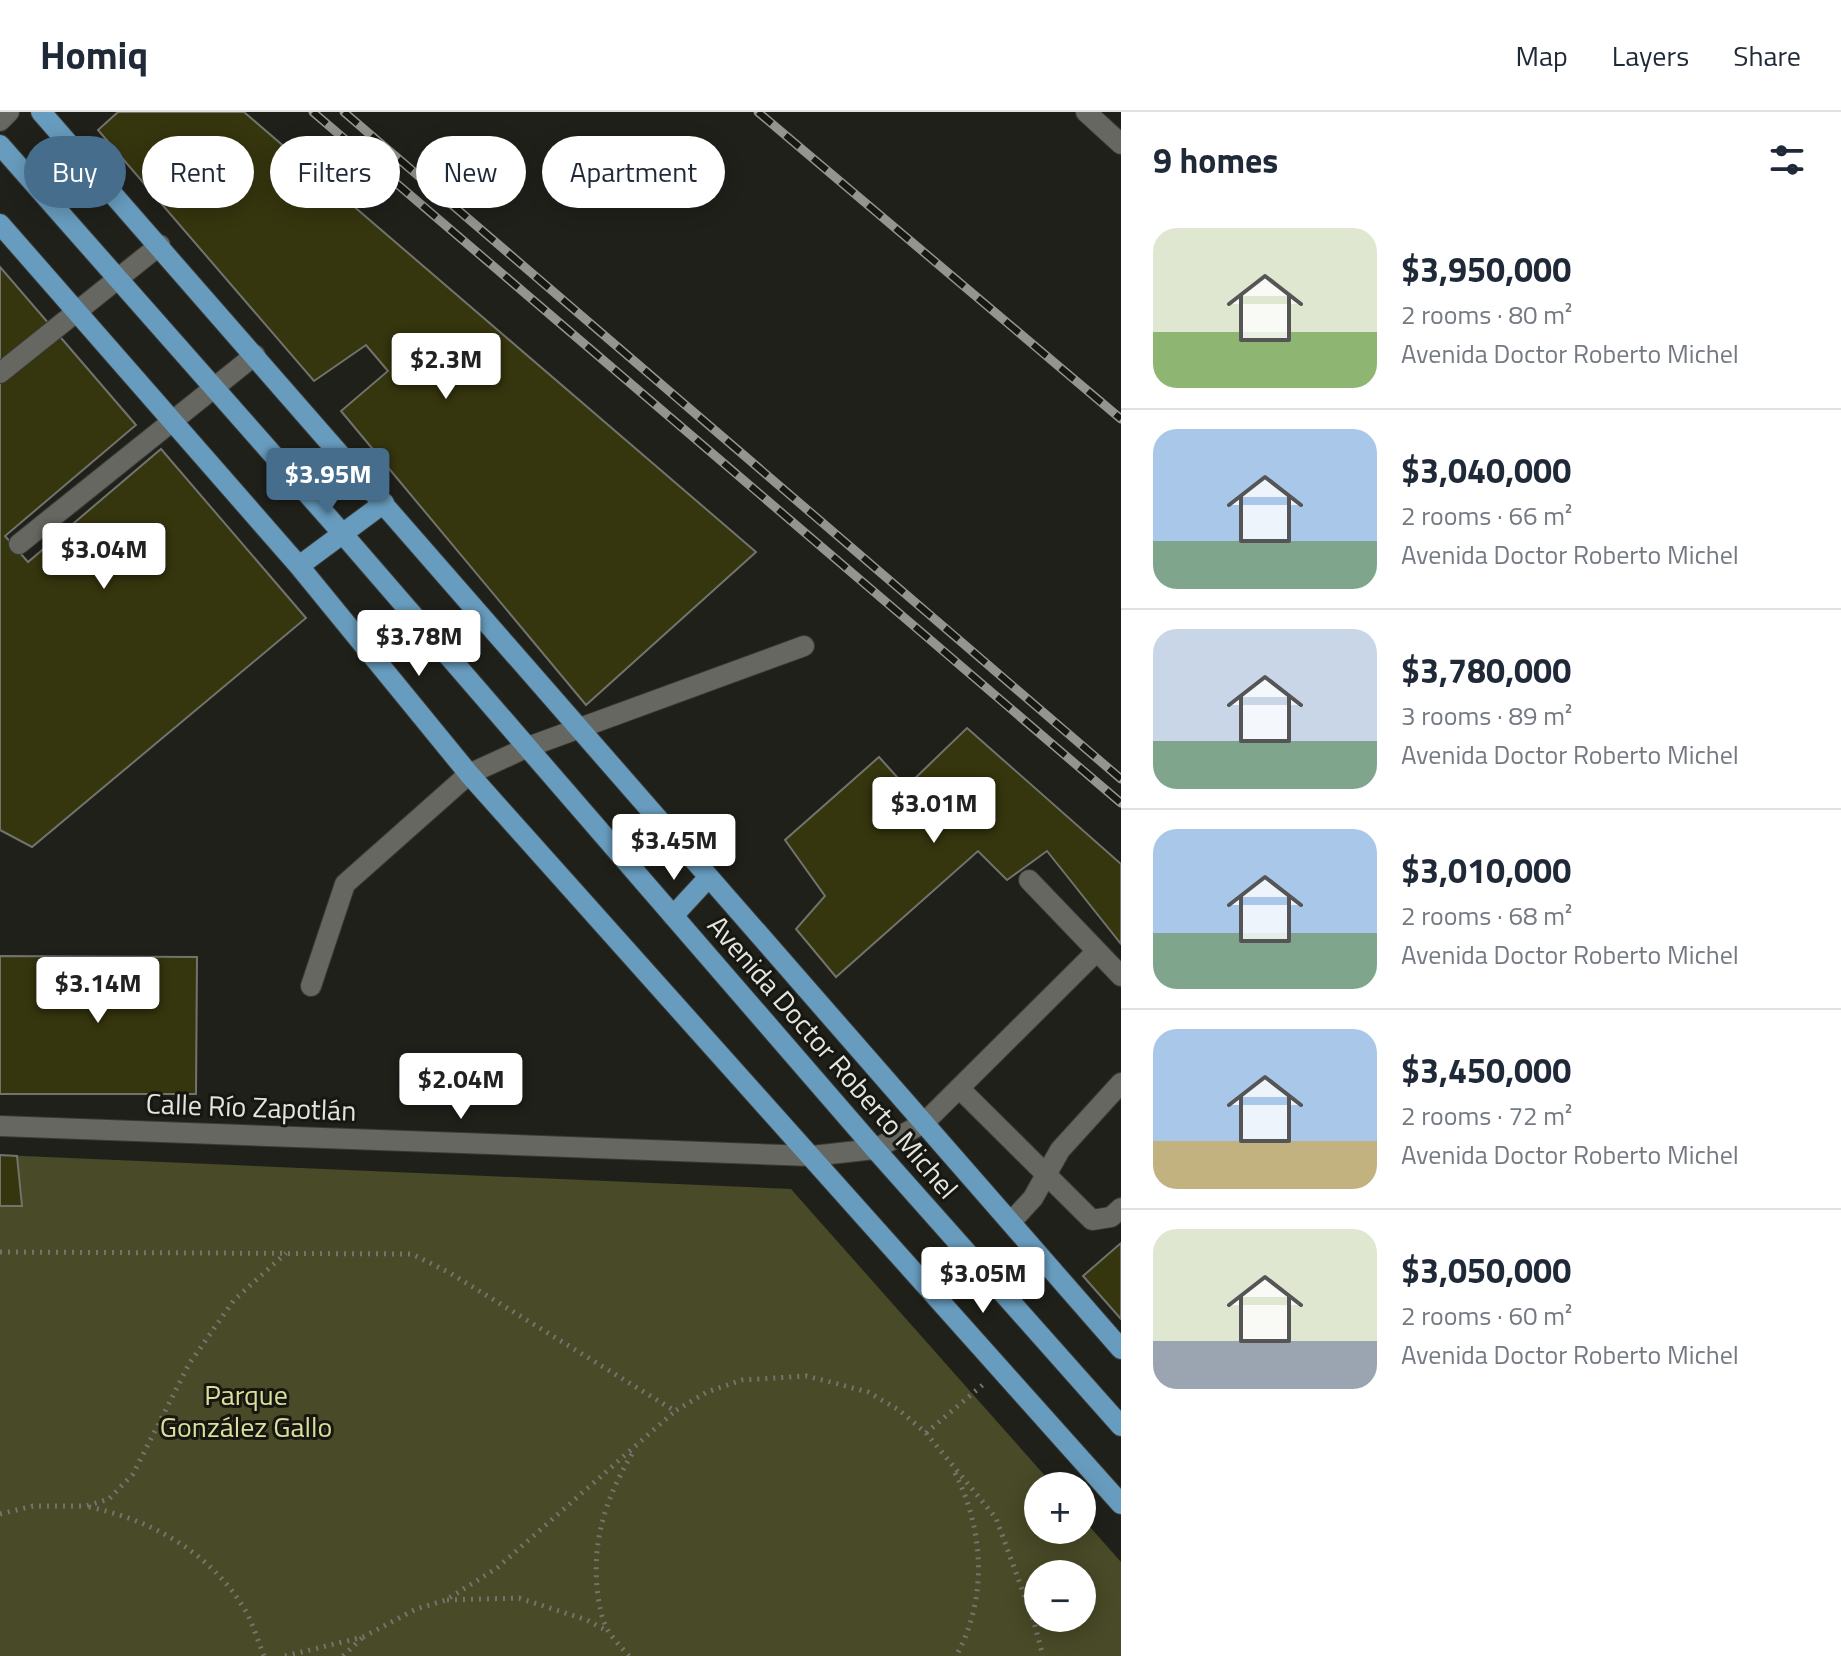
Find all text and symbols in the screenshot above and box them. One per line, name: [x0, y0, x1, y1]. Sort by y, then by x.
text: Homiq: [40, 26, 148, 84]
text: Map: [1515, 34, 1568, 77]
text: Layers: [1612, 34, 1689, 77]
text: Share: [1733, 34, 1801, 77]
text: 9 homes: [1153, 134, 1278, 186]
chip: Buy: [24, 136, 126, 208]
chip: Rent: [142, 136, 254, 208]
chip: Filters: [270, 136, 400, 208]
chip: New: [416, 136, 526, 208]
chip: Apartment: [542, 136, 725, 208]
icon: filters: [1765, 138, 1809, 182]
text: $3,950,000: [1401, 243, 1571, 295]
icon: home: [1217, 260, 1313, 356]
text: 2 rooms · 80 m²: [1401, 295, 1572, 334]
pin: $2.3M: [390, 333, 502, 401]
text: Avenida Doctor Roberto Michel: [1401, 334, 1739, 373]
text: $2.3M: [410, 339, 482, 378]
text: $3,040,000: [1401, 444, 1571, 496]
pin: $3.95M: [263, 448, 393, 516]
text: $3.95M: [284, 454, 372, 493]
icon: home: [1217, 461, 1313, 557]
text: 2 rooms · 66 m²: [1401, 496, 1572, 535]
pin: $3.04M: [39, 523, 169, 591]
text: $3.04M: [60, 529, 148, 568]
text: Avenida Doctor Roberto Michel: [1401, 535, 1739, 574]
pin: $3.78M: [354, 610, 484, 678]
text: $3.78M: [375, 616, 463, 655]
text: $3,780,000: [1401, 644, 1571, 696]
icon: home: [1217, 661, 1313, 757]
text: 3 rooms · 89 m²: [1401, 696, 1572, 735]
text: Avenida Doctor Roberto Michel: [1401, 735, 1739, 774]
pin: $3.01M: [869, 777, 999, 845]
text: $3.01M: [890, 783, 978, 822]
pin: $3.45M: [609, 814, 739, 882]
text: $3.45M: [630, 820, 718, 859]
text: $3,010,000: [1401, 844, 1571, 896]
icon: home: [1217, 861, 1313, 957]
text: 2 rooms · 68 m²: [1401, 896, 1572, 935]
street label: Avenida Doctor Roberto Michel: [698, 905, 969, 1208]
text: Avenida Doctor Roberto Michel: [1401, 935, 1739, 974]
pin: $3.14M: [33, 957, 163, 1025]
text: $3.14M: [54, 963, 142, 1002]
text: $3,450,000: [1401, 1044, 1571, 1096]
pin: $2.04M: [396, 1053, 526, 1121]
text: $2.04M: [417, 1059, 505, 1098]
icon: home: [1217, 1061, 1313, 1157]
street label: Calle Río Zapotlán: [145, 1081, 357, 1132]
text: 2 rooms · 72 m²: [1401, 1096, 1572, 1135]
text: Avenida Doctor Roberto Michel: [1401, 1135, 1739, 1174]
text: $3,050,000: [1401, 1244, 1571, 1296]
pin: $3.05M: [918, 1247, 1048, 1315]
text: $3.05M: [939, 1253, 1027, 1292]
icon: home: [1217, 1261, 1313, 1357]
text: 2 rooms · 60 m²: [1401, 1296, 1572, 1335]
text: Avenida Doctor Roberto Michel: [1401, 1335, 1739, 1374]
park label: Parque González Gallo: [160, 1373, 332, 1448]
map controls: [1024, 1472, 1096, 1632]
button: +: [1024, 1472, 1096, 1544]
button: −: [1024, 1560, 1096, 1632]

